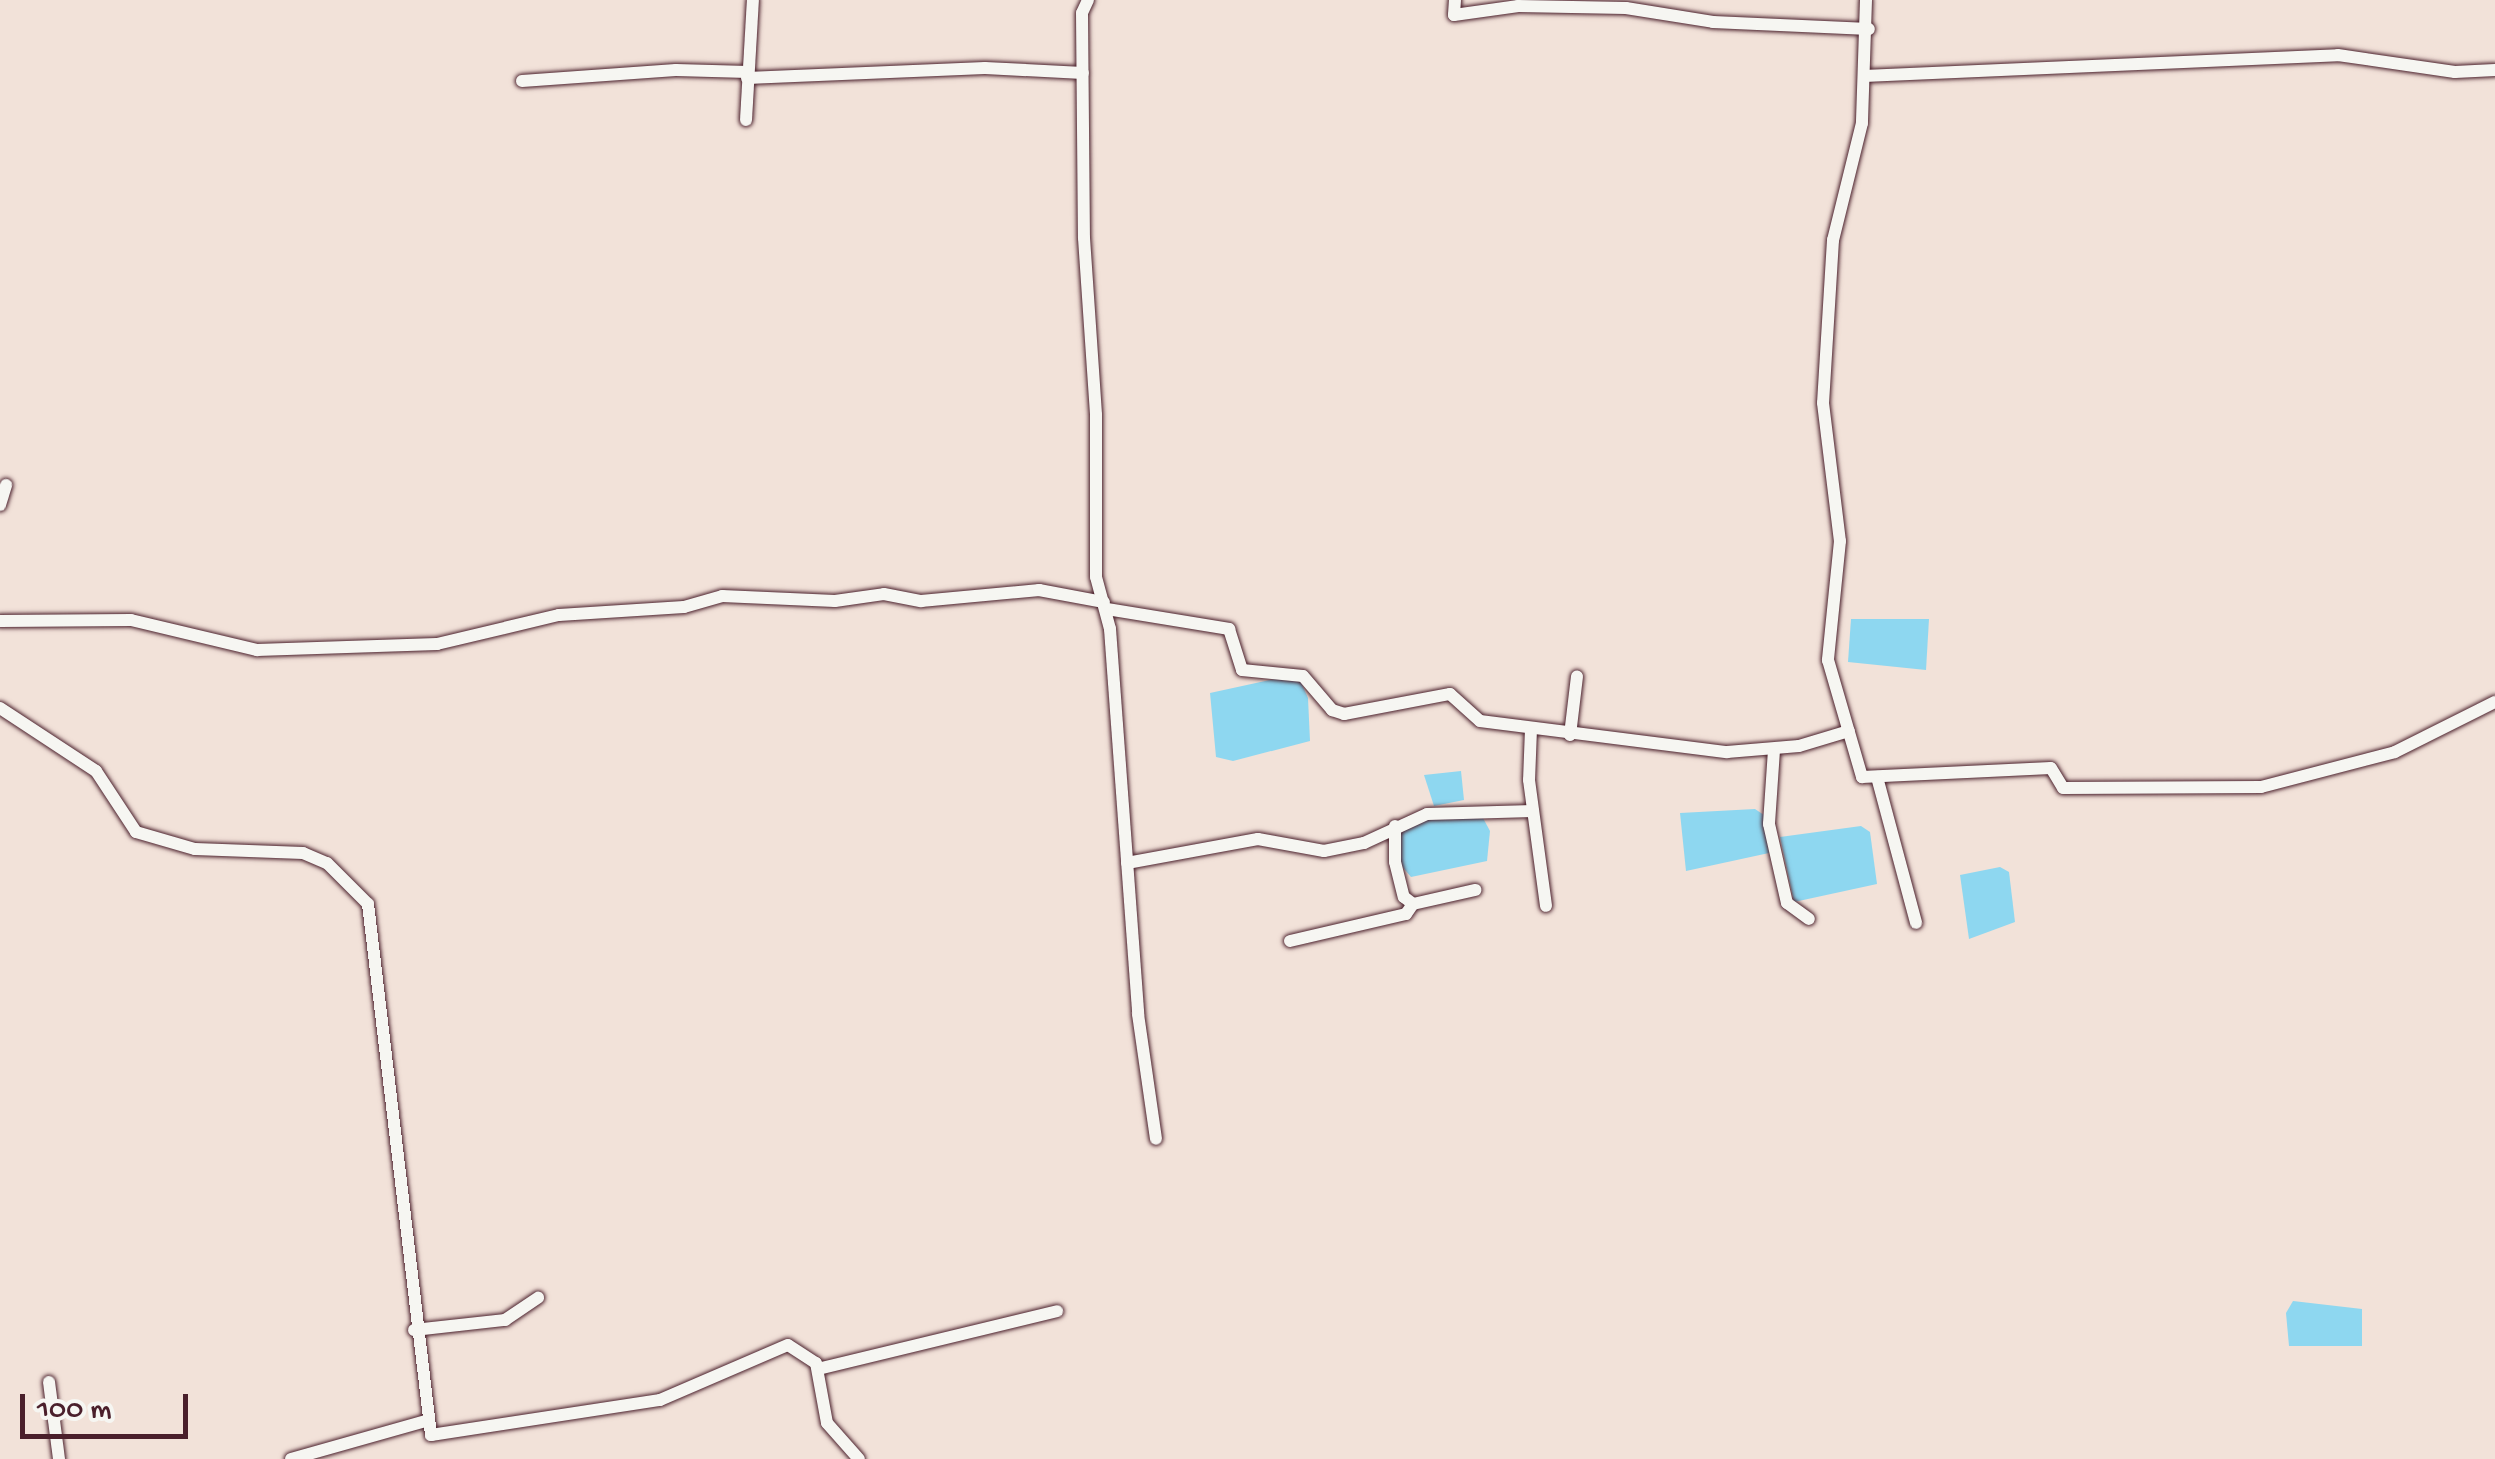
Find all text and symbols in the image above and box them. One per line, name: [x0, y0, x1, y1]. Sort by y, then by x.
scale bar: [25, 1374, 192, 1436]
text: 100 m: [37, 1394, 112, 1429]

